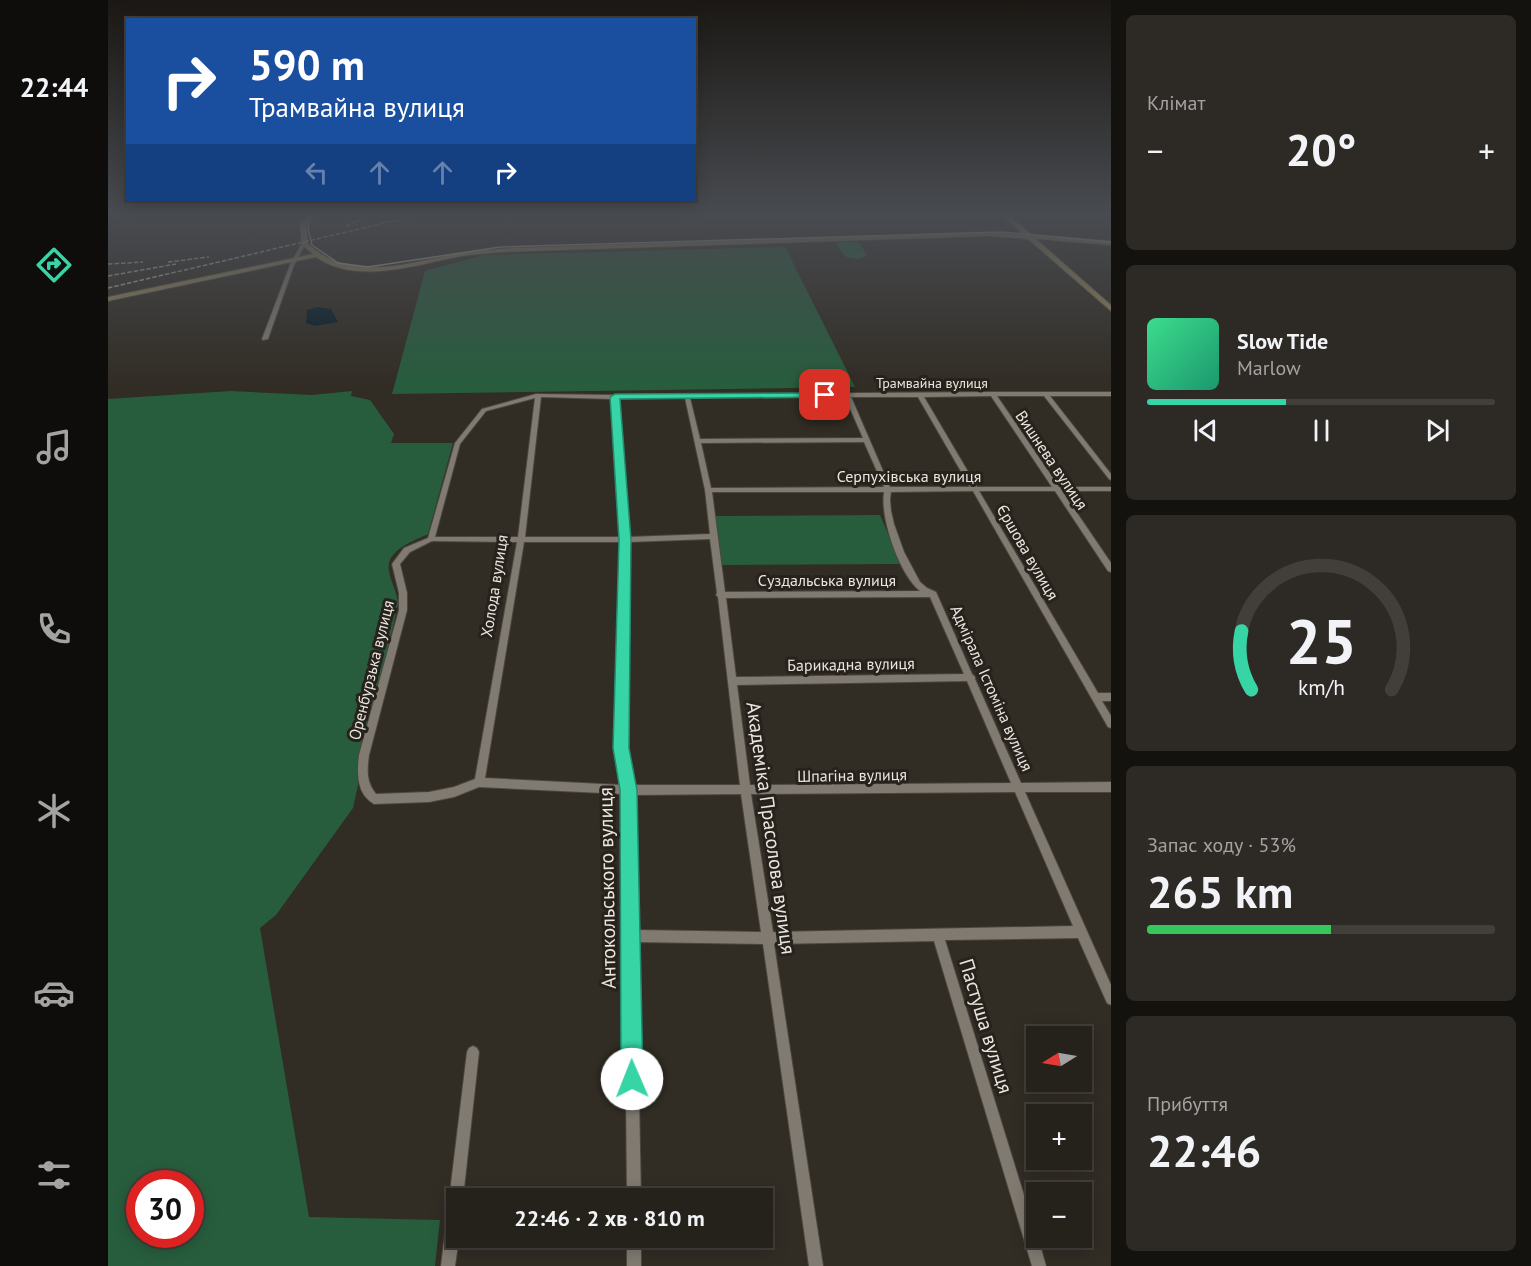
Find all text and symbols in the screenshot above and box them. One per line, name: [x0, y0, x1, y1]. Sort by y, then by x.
text: 590 m: [249, 37, 365, 92]
icon: right: [150, 42, 228, 120]
text: 22:44: [20, 70, 88, 104]
text: Трамвайна вулиця: [249, 90, 465, 124]
text: Клімат: [1147, 90, 1205, 116]
text: 20°: [1286, 120, 1356, 178]
text: −: [1147, 129, 1164, 172]
text: +: [1478, 129, 1495, 172]
icon: left: [300, 156, 333, 189]
icon: ahead: [363, 156, 396, 189]
icon: ahead: [426, 156, 459, 189]
icon: right: [489, 156, 522, 189]
icon: directions: [33, 244, 75, 286]
text: Slow Tide: [1237, 327, 1328, 355]
text: Marlow: [1237, 355, 1301, 381]
pin: [799, 369, 850, 420]
street label: Трамвайна вулиця: [876, 374, 988, 392]
icon: arrive: [808, 378, 841, 411]
street label: Вишнева вулиця: [1012, 407, 1092, 513]
icon: previous: [1189, 414, 1222, 447]
icon: pause: [1305, 414, 1338, 447]
icon: next: [1421, 414, 1454, 447]
icon: music: [33, 426, 75, 468]
street label: Серпухівська вулиця: [837, 466, 981, 486]
street label: Єршова вулиця: [993, 501, 1063, 603]
street label: Холода вулиця: [476, 533, 512, 639]
street label: Суздальська вулиця: [758, 570, 896, 590]
street label: Оренбурзька вулиця: [344, 598, 398, 742]
text: 25: [1286, 600, 1356, 681]
street label: Адмірала Істоміна вулиця: [946, 602, 1038, 774]
icon: phone: [33, 608, 75, 650]
street label: Барикадна вулиця: [787, 653, 915, 675]
text: km/h: [1297, 673, 1344, 701]
street label: Академіка Прасолова вулиця: [740, 700, 802, 956]
street label: Шпагіна вулиця: [797, 764, 907, 786]
street label: Антокольського вулиця: [592, 787, 622, 989]
icon: climate: [33, 790, 75, 832]
text: Запас ходу · 53%: [1147, 832, 1296, 858]
text: 265 km: [1147, 862, 1293, 920]
street label: Пастуша вулиця: [953, 955, 1019, 1097]
icon: car: [33, 972, 75, 1014]
north arrow: [1026, 1026, 1092, 1092]
map controls: [1026, 1026, 1092, 1248]
position arrow: [600, 1047, 664, 1111]
text: Прибуття: [1147, 1091, 1228, 1117]
button: +: [1026, 1104, 1092, 1170]
text: 22:46: [1147, 1121, 1261, 1179]
icon: filters: [33, 1154, 75, 1196]
speed limit sign: 30: [126, 1170, 204, 1248]
button: −: [1026, 1182, 1092, 1248]
text: 22:46 · 2 хв · 810 m: [514, 1204, 705, 1232]

